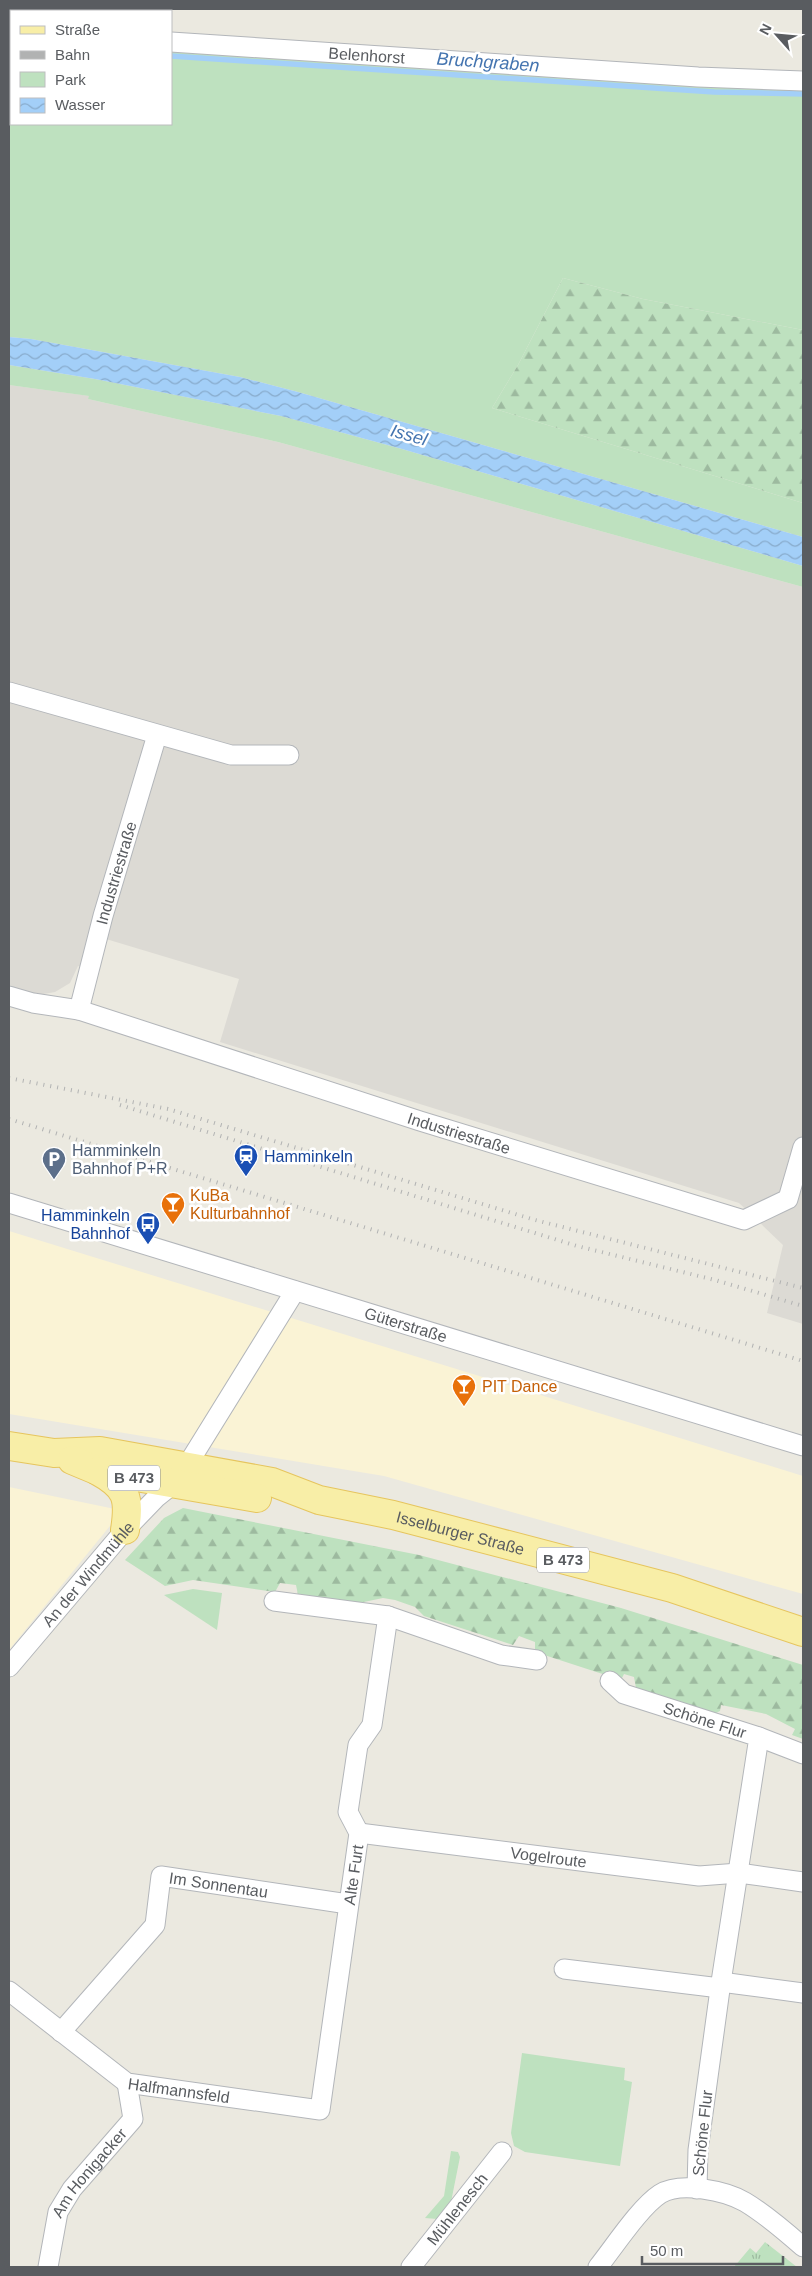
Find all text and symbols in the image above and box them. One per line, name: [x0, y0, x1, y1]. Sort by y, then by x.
legend: [10, 10, 172, 125]
north arrow: [752, 10, 802, 60]
text: Straße: [55, 21, 100, 38]
text: N: [756, 21, 775, 37]
street label: Belenhorst: [328, 44, 406, 67]
text: Bahn: [55, 46, 90, 63]
water label: Bruchgraben: [436, 48, 540, 76]
text: Park: [55, 71, 86, 88]
text: Wasser: [55, 96, 105, 113]
water label: Issel: [388, 420, 431, 450]
street label: Industriestraße: [93, 819, 140, 926]
street label: Industriestraße: [405, 1110, 513, 1157]
place label: Hamminkeln Bahnhof P+R: [72, 1142, 168, 1177]
station icon: Hamminkeln: [233, 1143, 259, 1177]
parking icon: Hamminkeln Bahnhof P+R: [41, 1146, 67, 1180]
place label: Hamminkeln: [264, 1148, 353, 1165]
place label: KuBa Kulturbahnhof: [190, 1187, 290, 1222]
bar icon: KuBa Kulturbahnhof: [160, 1191, 186, 1225]
place label: Hamminkeln Bahnhof: [41, 1207, 131, 1242]
bus stop icon: Hamminkeln Bahnhof: [135, 1211, 161, 1245]
street label: Güterstraße: [362, 1304, 449, 1346]
bar icon: PIT Dance: [451, 1373, 477, 1407]
place label: PIT Dance: [482, 1378, 557, 1395]
road number: B 473: [108, 1466, 160, 1490]
street label: Isselburger Straße: [395, 1508, 526, 1558]
street label: An der Windmühle: [39, 1518, 137, 1630]
road number: B 473: [537, 1548, 589, 1572]
street label: Schöne Flur: [661, 1699, 749, 1742]
street label: Alte Furt: [341, 1843, 366, 1906]
street label: Vogelroute: [509, 1844, 588, 1871]
street label: Im Sonnentau: [168, 1869, 269, 1901]
street label: Halfmannsfeld: [127, 2075, 231, 2106]
street label: Schöne Flur: [690, 2089, 716, 2177]
street label: Am Honigacker: [49, 2125, 130, 2221]
street label: Mühlenesch: [424, 2170, 491, 2248]
scale bar: [642, 2234, 783, 2266]
text: 50 m: [650, 2242, 683, 2259]

